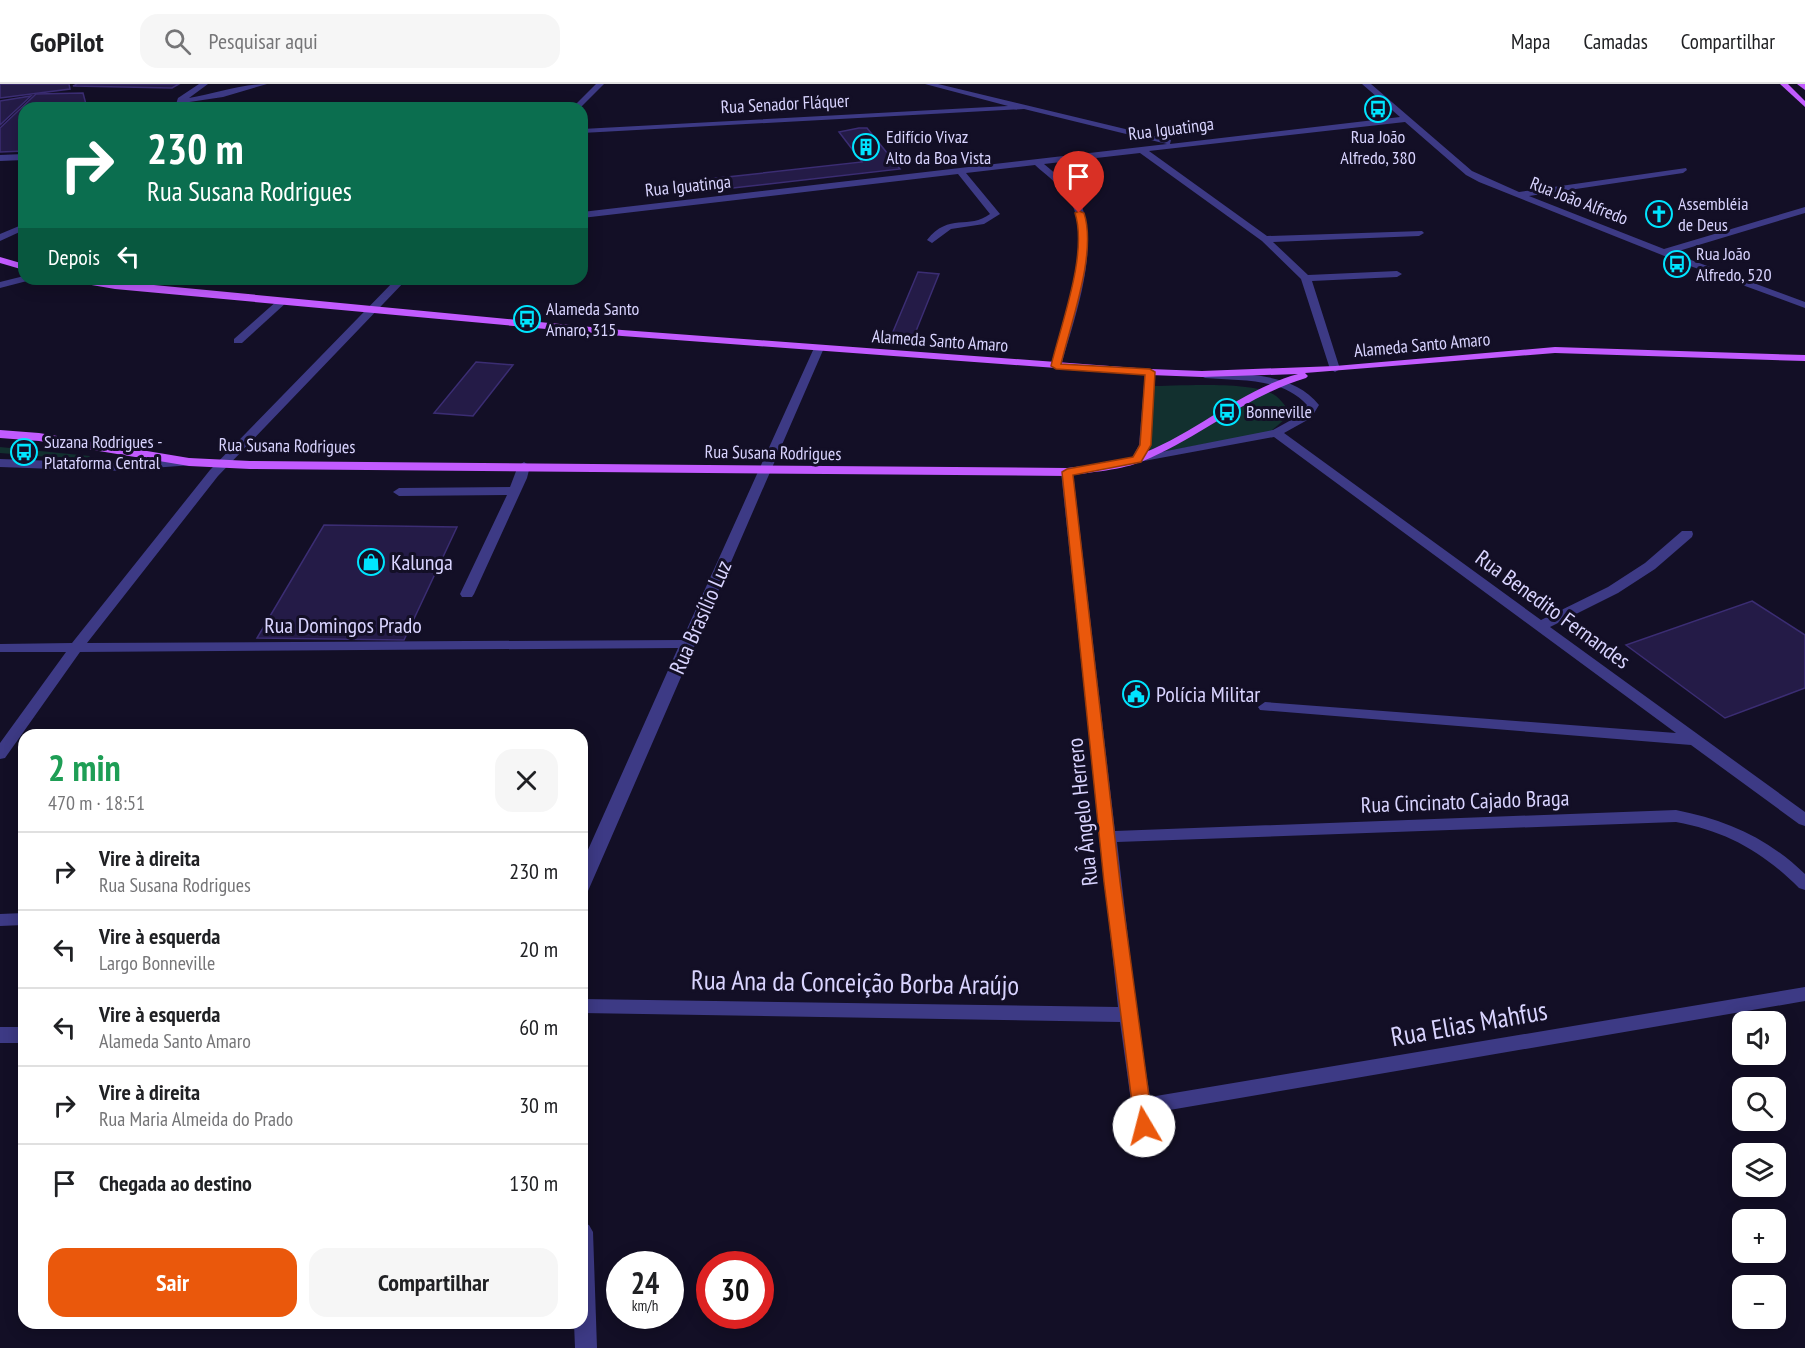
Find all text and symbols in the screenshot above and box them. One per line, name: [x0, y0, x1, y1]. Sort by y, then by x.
search box: [140, 14, 560, 68]
text: GoPilot: [30, 23, 104, 60]
icon: search: [161, 25, 194, 58]
text: Pesquisar aqui: [209, 27, 318, 55]
text: Mapa: [1511, 28, 1550, 55]
text: Camadas: [1583, 28, 1648, 55]
text: Compartilhar: [1681, 28, 1775, 55]
street label: Rua Senador Fláquer: [720, 89, 850, 118]
bus stop icon: Rua João Alfredo, 380: [1363, 94, 1393, 124]
street label: Rua Iguatinga: [1127, 112, 1215, 145]
text: 230 m: [147, 121, 244, 176]
place label: Edifício Vivaz Alto da Boa Vista: [886, 125, 991, 169]
place label: Rua João Alfredo, 380: [1340, 125, 1416, 169]
icon: right: [48, 126, 126, 204]
building icon: Edifício Vivaz Alto da Boa Vista: [851, 132, 881, 162]
pin: [1053, 151, 1104, 213]
icon: arrive: [1062, 160, 1095, 193]
street label: Rua Iguatinga: [644, 170, 732, 201]
street label: Rua João Alfredo: [1527, 171, 1632, 230]
text: Rua Susana Rodrigues: [147, 174, 352, 208]
place label: Assembléia de Deus: [1678, 192, 1748, 236]
church icon: Assembléia de Deus: [1644, 199, 1674, 229]
icon: left: [112, 240, 145, 273]
place label: Rua João Alfredo, 520: [1696, 242, 1772, 286]
text: Depois: [48, 243, 100, 271]
bus stop icon: Rua João Alfredo, 520: [1662, 249, 1692, 279]
place label: Alameda Santo Amaro, 315: [546, 297, 639, 341]
bus stop icon: Alameda Santo Amaro, 315: [512, 304, 542, 334]
street label: Alameda Santo Amaro: [871, 324, 1009, 357]
street label: Alameda Santo Amaro: [1353, 327, 1491, 362]
bus stop icon: Bonneville: [1212, 397, 1242, 427]
place label: Bonneville: [1246, 400, 1312, 423]
place label: Suzana Rodrigues - Plataforma Central: [44, 430, 162, 474]
street label: Rua Susana Rodrigues: [218, 433, 356, 458]
bus stop icon: Suzana Rodrigues - Plataforma Central: [9, 437, 39, 467]
street label: Rua Susana Rodrigues: [704, 440, 842, 465]
street label: Rua Benedito Fernandes: [1470, 543, 1636, 675]
shop icon: Kalunga: [356, 547, 386, 577]
place label: Kalunga: [391, 548, 453, 576]
street label: Rua Brasílio Luz: [663, 556, 737, 678]
street label: Rua Domingos Prado: [264, 611, 422, 639]
public building icon: Polícia Militar: [1121, 679, 1151, 709]
place label: Polícia Militar: [1156, 680, 1260, 708]
street label: Rua Ângelo Herrero: [1060, 737, 1104, 887]
text: 2 min: [48, 744, 121, 791]
button: close: [495, 749, 558, 812]
street label: Rua Cincinato Cajado Braga: [1360, 783, 1570, 819]
text: 470 m · 18:51: [48, 790, 145, 816]
text: Vire à direita: [99, 844, 200, 872]
icon: right: [48, 855, 81, 888]
text: 230 m: [509, 857, 558, 885]
text: Rua Susana Rodrigues: [99, 872, 251, 898]
text: Vire à esquerda: [99, 922, 220, 950]
icon: left: [48, 933, 81, 966]
text: 20 m: [519, 935, 558, 963]
text: Largo Bonneville: [99, 950, 215, 976]
street label: Rua Ana da Conceição Borba Araújo: [691, 962, 1019, 1002]
street label: Rua Elias Mahfus: [1388, 993, 1550, 1053]
text: Vire à esquerda: [99, 1000, 220, 1028]
icon: left: [48, 1011, 81, 1044]
map controls: [1732, 1011, 1786, 1329]
button: sound: [1732, 1011, 1786, 1065]
text: 60 m: [519, 1013, 558, 1041]
text: Alameda Santo Amaro: [99, 1028, 251, 1054]
button: search: [1732, 1077, 1786, 1131]
text: Vire à direita: [99, 1078, 200, 1106]
icon: right: [48, 1089, 81, 1122]
text: 30 m: [519, 1091, 558, 1119]
position arrow: [1112, 1094, 1176, 1158]
text: Rua Maria Almeida do Prado: [99, 1106, 293, 1132]
button: layers: [1732, 1143, 1786, 1197]
icon: arrive: [48, 1167, 81, 1200]
text: Chegada ao destino: [99, 1169, 252, 1197]
text: 130 m: [509, 1169, 558, 1197]
button: +: [1732, 1209, 1786, 1263]
button: Sair: [48, 1248, 297, 1317]
button: Compartilhar: [309, 1248, 558, 1317]
speed limit sign: 30: [696, 1251, 774, 1329]
text: 24: [631, 1263, 659, 1302]
button: −: [1732, 1275, 1786, 1329]
text: km/h: [632, 1296, 658, 1315]

